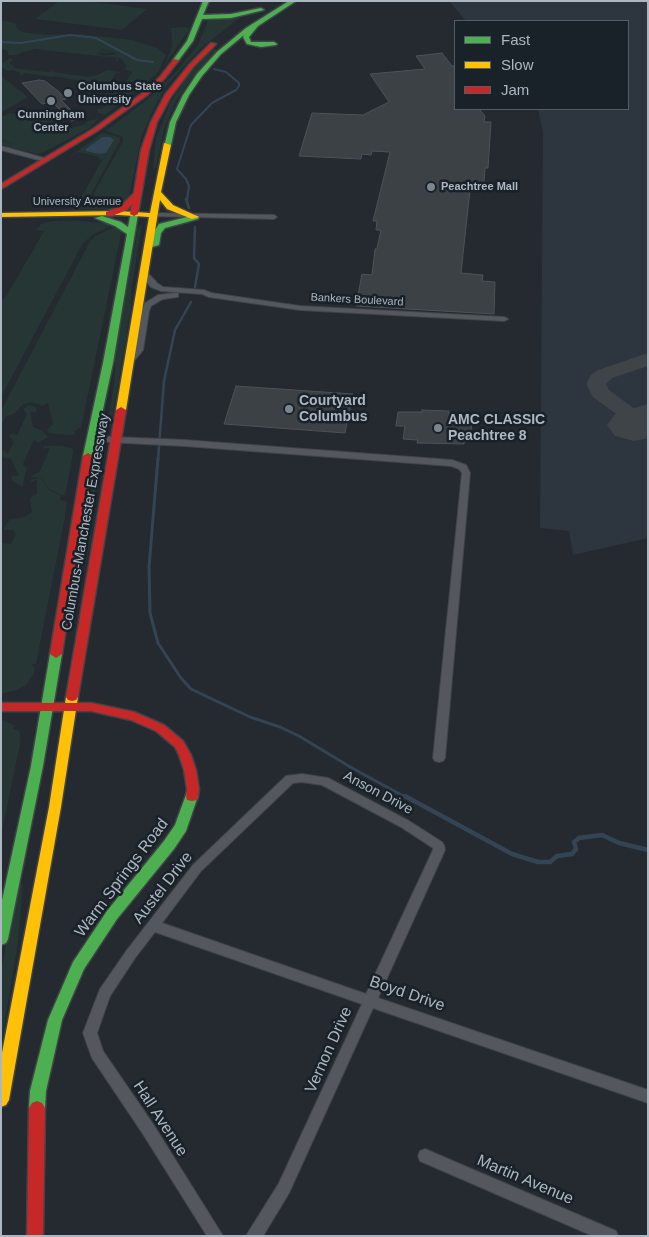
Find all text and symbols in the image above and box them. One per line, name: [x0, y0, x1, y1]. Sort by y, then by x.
legend: [454, 20, 629, 110]
text: Fast: [501, 31, 530, 48]
text: Slow: [501, 56, 534, 73]
place label: Columbus State University: [78, 80, 162, 106]
text: Jam: [501, 81, 529, 98]
marker: Columbus State University: [62, 87, 74, 99]
marker: Cunningham Center: [45, 95, 57, 107]
place label: Cunningham Center: [17, 108, 85, 134]
place label: Peachtree Mall: [441, 180, 518, 194]
marker: Peachtree Mall: [425, 181, 437, 193]
street label: University Avenue: [33, 195, 121, 209]
street label: Bankers Boulevard: [310, 291, 404, 309]
place label: Courtyard Columbus: [299, 393, 367, 426]
marker: Courtyard Columbus: [283, 403, 295, 415]
street label: Columbus-Manchester Expressway: [59, 412, 113, 632]
place label: AMC CLASSIC Peachtree 8: [448, 412, 545, 444]
marker: AMC CLASSIC Peachtree 8: [432, 422, 444, 434]
street label: Anson Drive: [340, 768, 416, 818]
street label: Warm Springs Road: [71, 815, 173, 941]
street label: Austel Drive: [129, 848, 197, 928]
street label: Boyd Drive: [367, 972, 447, 1016]
street label: Vernon Drive: [301, 1004, 357, 1096]
street label: Hall Avenue: [129, 1078, 191, 1160]
street label: Martin Avenue: [474, 1151, 576, 1209]

